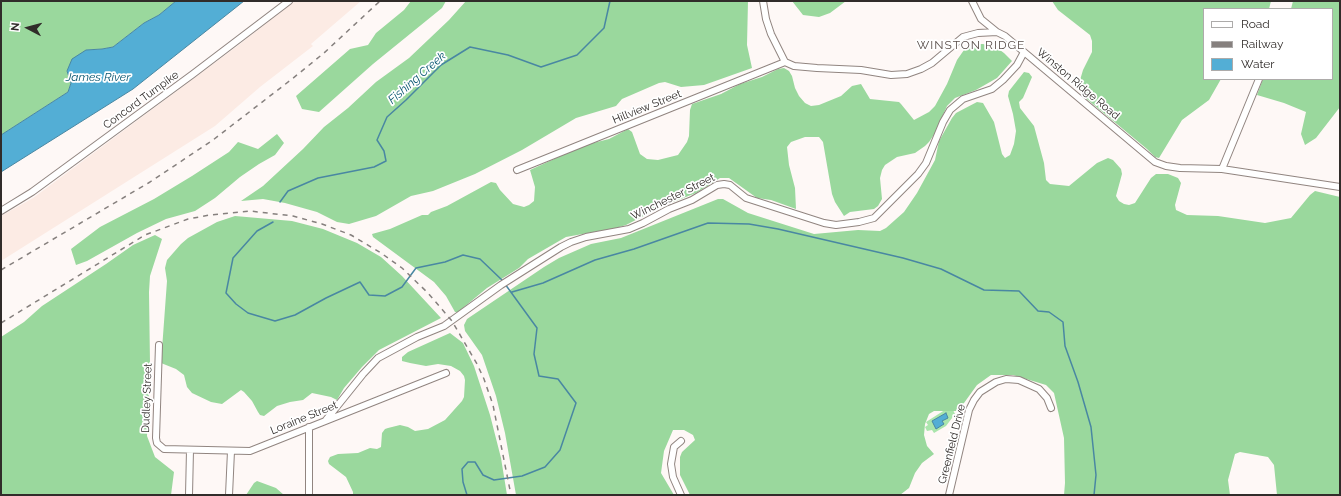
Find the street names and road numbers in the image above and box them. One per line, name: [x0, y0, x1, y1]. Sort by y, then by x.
street label: Winston Ridge Road: [1034, 46, 1122, 122]
street label: Concord Turnpike: [101, 68, 181, 132]
street label: Hillview Street: [611, 87, 683, 127]
street label: Winchester Street: [629, 171, 717, 223]
street label: Dudley Street: [139, 363, 155, 433]
street label: Loraine Street: [269, 399, 339, 437]
street label: Greenfield Drive: [936, 403, 968, 485]

